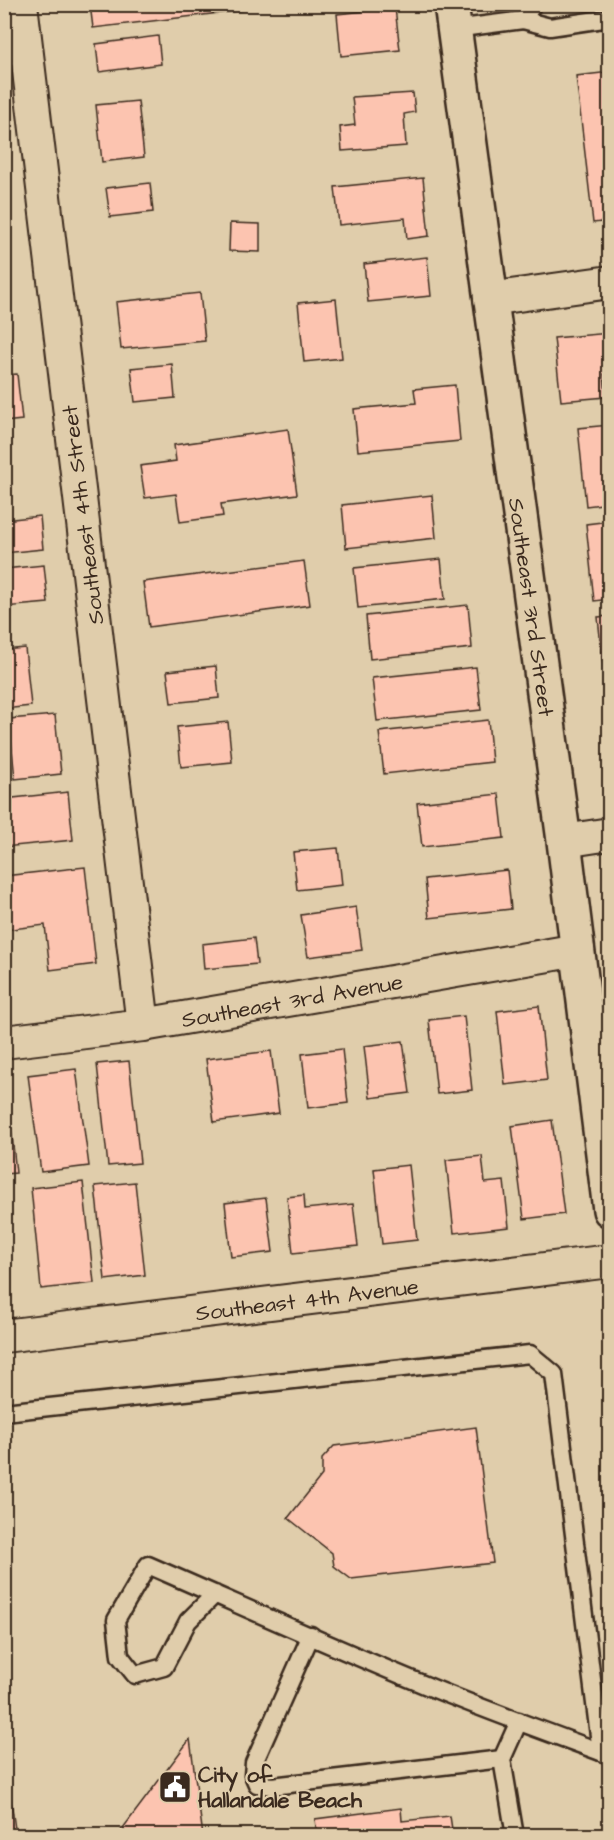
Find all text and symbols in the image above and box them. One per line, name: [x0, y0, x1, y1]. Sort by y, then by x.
street label: Southeast 4th Street: [55, 403, 112, 626]
street label: Southeast 3rd Street: [500, 496, 561, 719]
street label: Southeast 3rd Avenue: [179, 967, 405, 1036]
street label: Southeast 4th Avenue: [194, 1271, 421, 1330]
place label: City of Hallandale Beach: [198, 1760, 363, 1816]
public building icon: City of Hallandale Beach: [157, 1769, 193, 1805]

